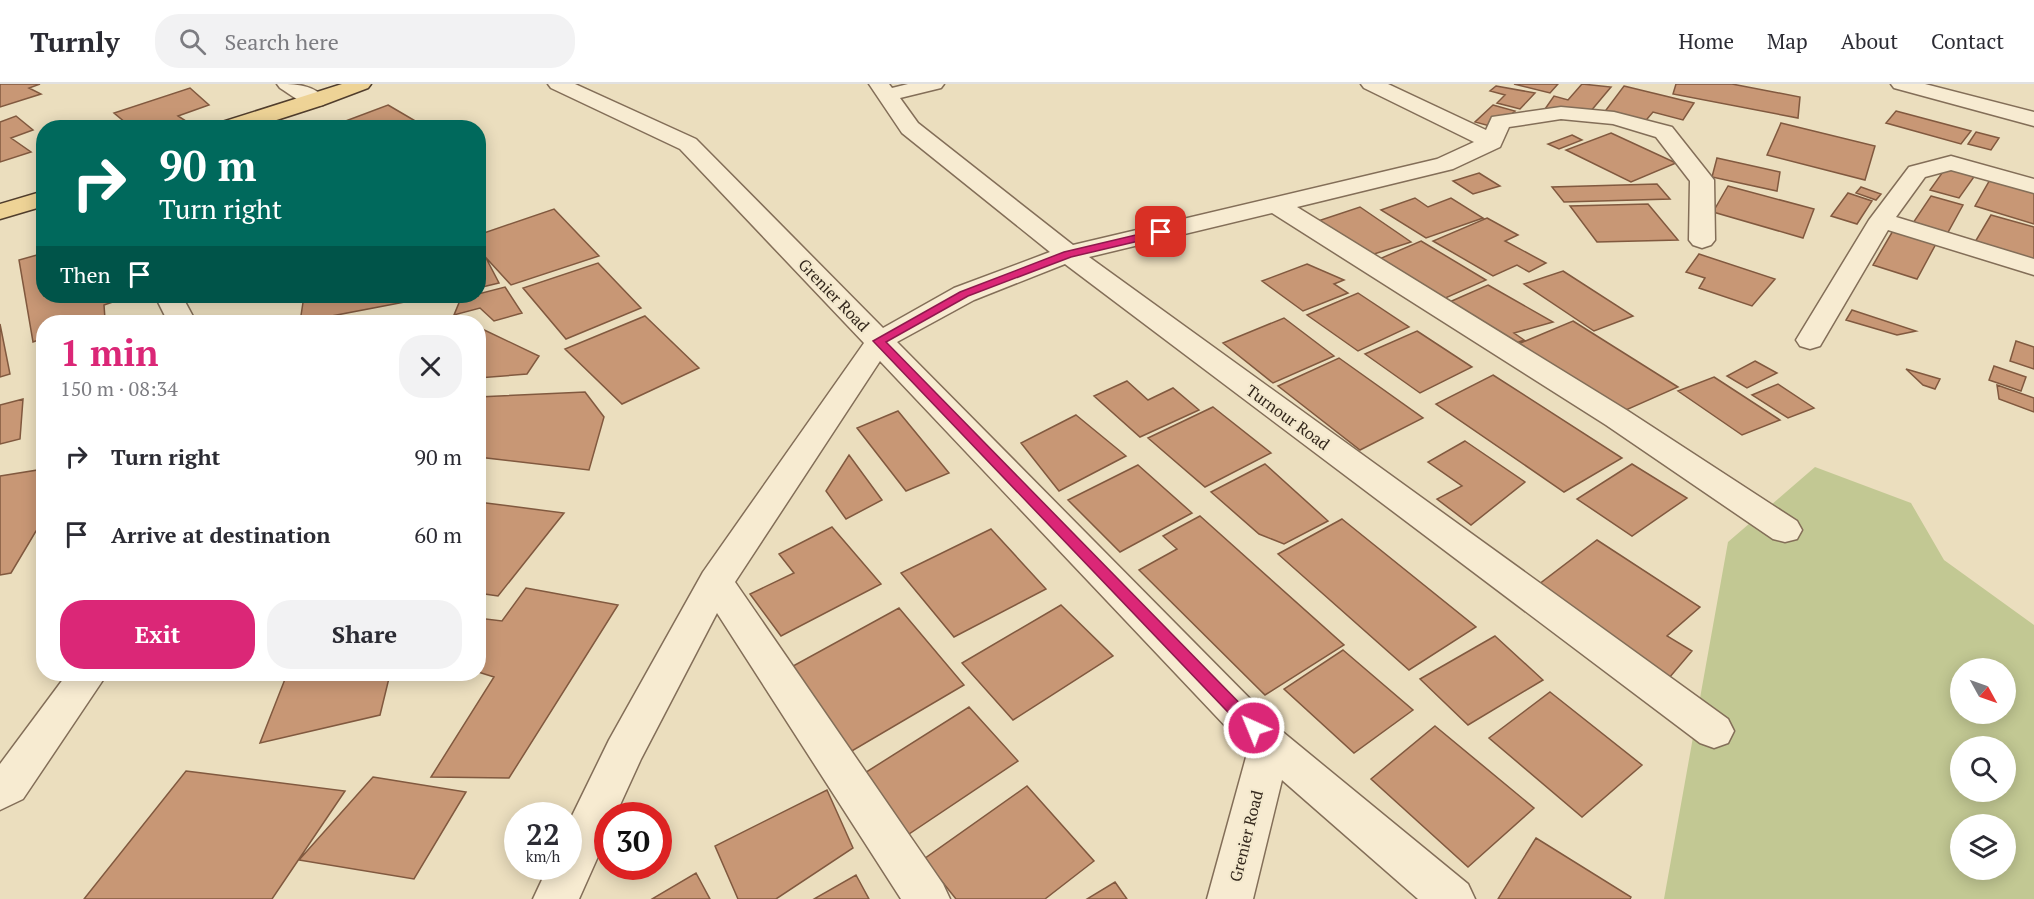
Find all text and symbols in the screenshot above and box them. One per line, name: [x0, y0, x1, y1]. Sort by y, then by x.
search box: [155, 14, 575, 68]
text: Turnly: [30, 23, 119, 60]
icon: search: [176, 25, 209, 58]
text: Search here: [224, 27, 339, 56]
text: Home: [1678, 27, 1734, 55]
text: Map: [1767, 27, 1808, 55]
text: About: [1841, 27, 1898, 55]
text: Contact: [1931, 27, 2004, 55]
text: 90 m: [159, 137, 257, 193]
icon: right: [60, 144, 138, 222]
text: Turn right: [159, 191, 282, 227]
pin: [1135, 206, 1186, 257]
icon: arrive: [1144, 215, 1177, 248]
street label: Grenier Road: [794, 254, 874, 336]
icon: arrive: [123, 258, 156, 291]
text: Then: [60, 260, 111, 289]
text: 1 min: [60, 329, 158, 376]
button: close: [399, 335, 462, 398]
text: 150 m · 08:34: [60, 375, 178, 402]
street label: Turnour Road: [1242, 379, 1334, 455]
icon: right: [60, 440, 93, 473]
text: Turn right: [111, 442, 220, 471]
text: 90 m: [414, 442, 462, 471]
icon: arrive: [60, 518, 93, 551]
text: Arrive at destination: [111, 520, 330, 549]
text: 60 m: [414, 520, 462, 549]
button: Exit: [60, 600, 255, 669]
button: Share: [267, 600, 462, 669]
north arrow: [1950, 658, 2016, 724]
map controls: [1950, 658, 2016, 880]
position arrow: [1222, 696, 1286, 760]
button: search: [1950, 736, 2016, 802]
street label: Grenier Road: [1224, 788, 1268, 884]
speed limit sign: 30: [594, 802, 672, 880]
text: 22: [526, 814, 560, 854]
button: layers: [1950, 814, 2016, 880]
text: km/h: [526, 846, 560, 866]

